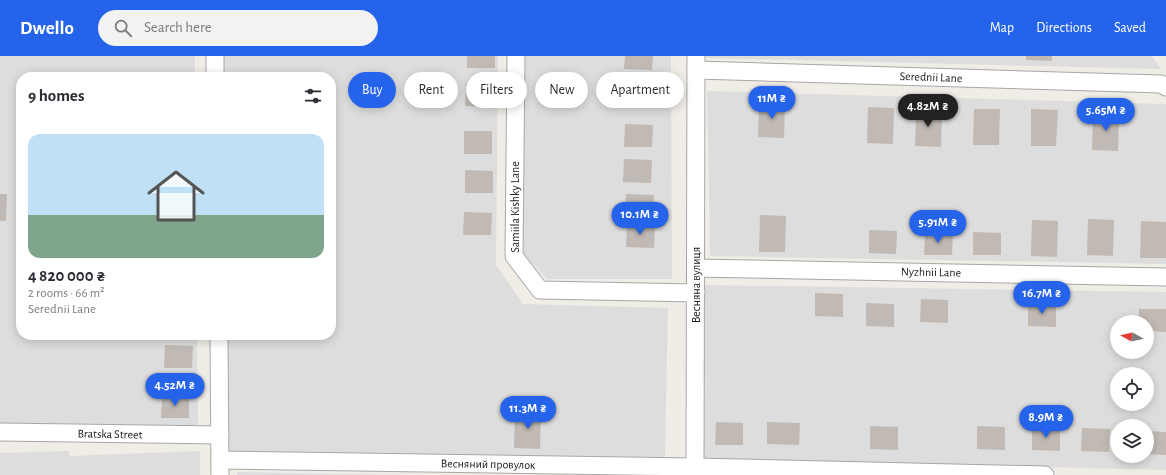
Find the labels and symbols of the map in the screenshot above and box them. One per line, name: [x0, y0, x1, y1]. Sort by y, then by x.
street label: Serednii Lane: [899, 70, 963, 84]
pin: 11M ₴: [744, 86, 800, 120]
pin: 4.82M ₴: [891, 94, 965, 128]
pin: 5.65M ₴: [1069, 98, 1143, 132]
street label: Samiila Kishky Lane: [509, 161, 522, 253]
pin: 10.1M ₴: [603, 202, 677, 236]
pin: 5.91M ₴: [901, 210, 975, 244]
street label: Весняна вулиця: [690, 247, 703, 323]
street label: Nyzhnii Lane: [901, 265, 961, 280]
pin: 16.7M ₴: [1005, 281, 1079, 315]
north arrow: [1110, 315, 1154, 359]
pin: 4.52M ₴: [138, 373, 212, 407]
pin: 11.3M ₴: [491, 396, 565, 430]
pin: 8.9M ₴: [1013, 405, 1079, 439]
street label: Bratska Street: [77, 427, 143, 441]
street label: Весняний провулок: [440, 457, 536, 472]

